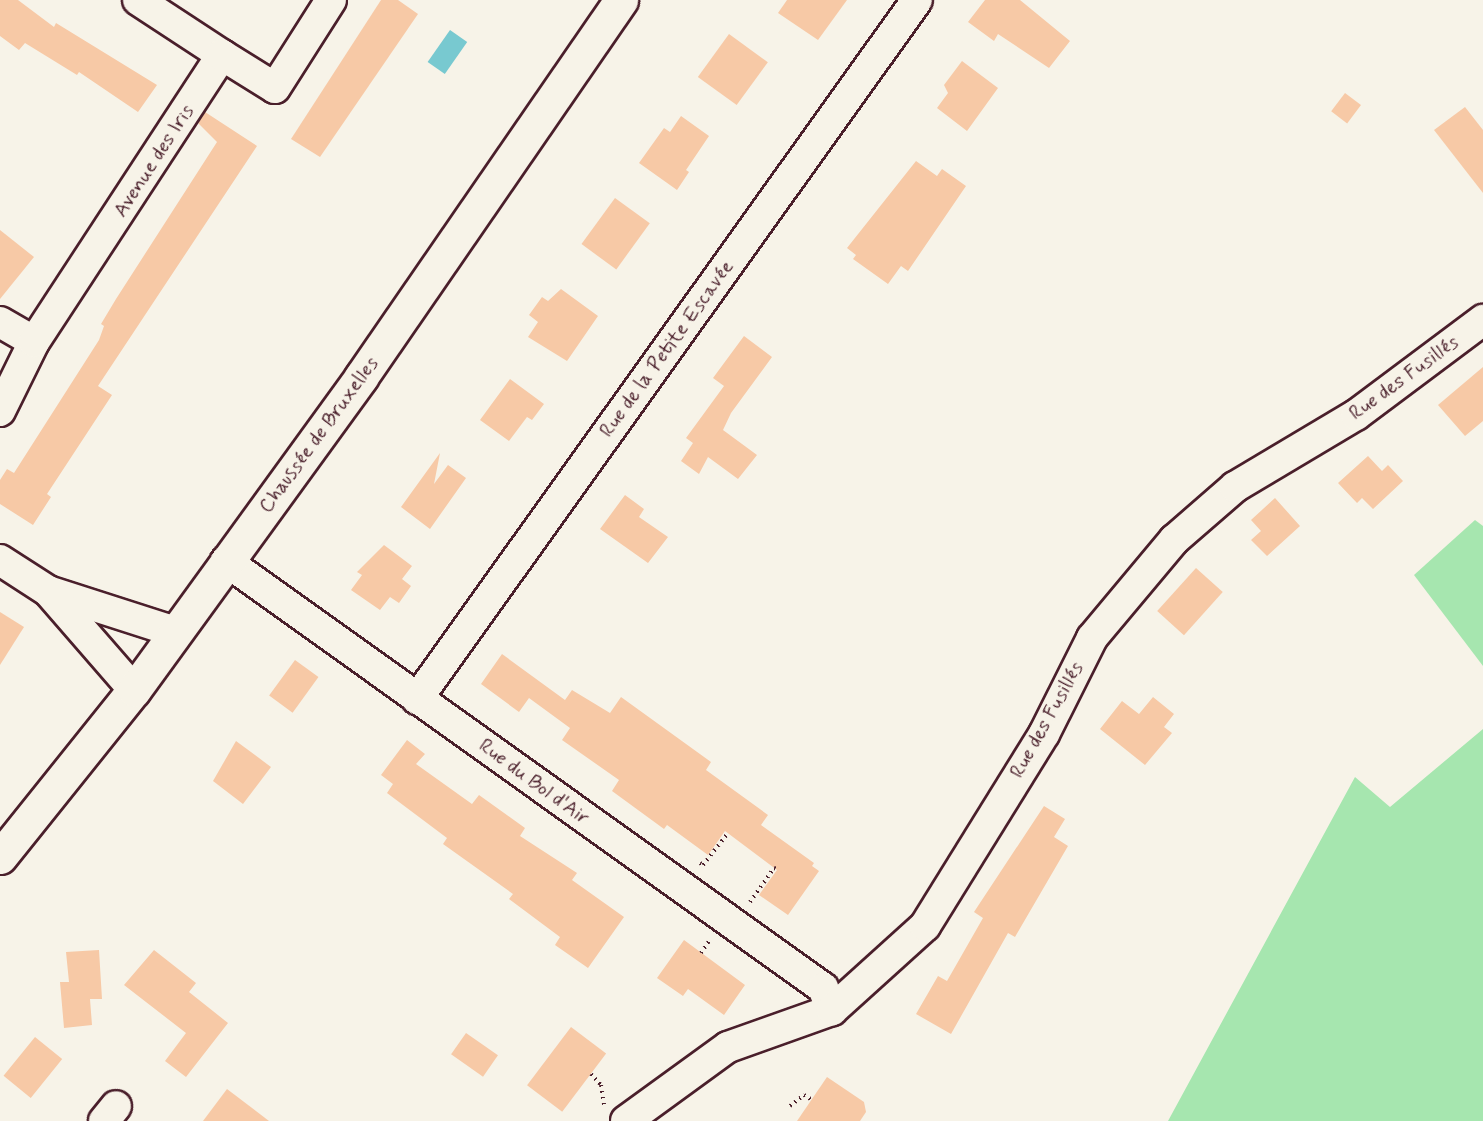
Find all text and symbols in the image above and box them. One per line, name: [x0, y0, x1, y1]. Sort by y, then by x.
street label: Avenue des Iris: [108, 99, 200, 223]
street label: Rue de la Petite Escavée: [597, 259, 737, 439]
street label: Rue des Fusillés: [1345, 330, 1463, 426]
street label: Chaussée de Bruxelles: [255, 353, 383, 517]
street label: Rue des Fusillés: [1005, 658, 1089, 782]
street label: Rue du Bol d'Air: [474, 734, 594, 830]

